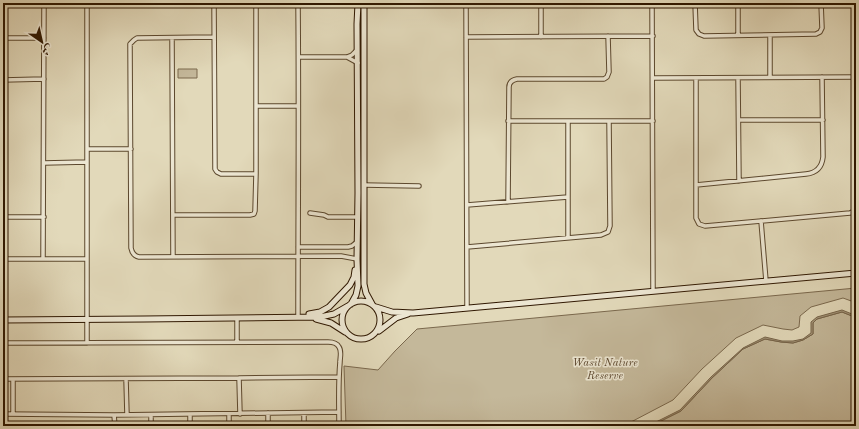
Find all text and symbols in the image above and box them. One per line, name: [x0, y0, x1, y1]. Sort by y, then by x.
north arrow: [22, 22, 62, 62]
text: ش: [39, 41, 54, 57]
park label: Wasit Nature Reserve: [572, 358, 638, 382]

